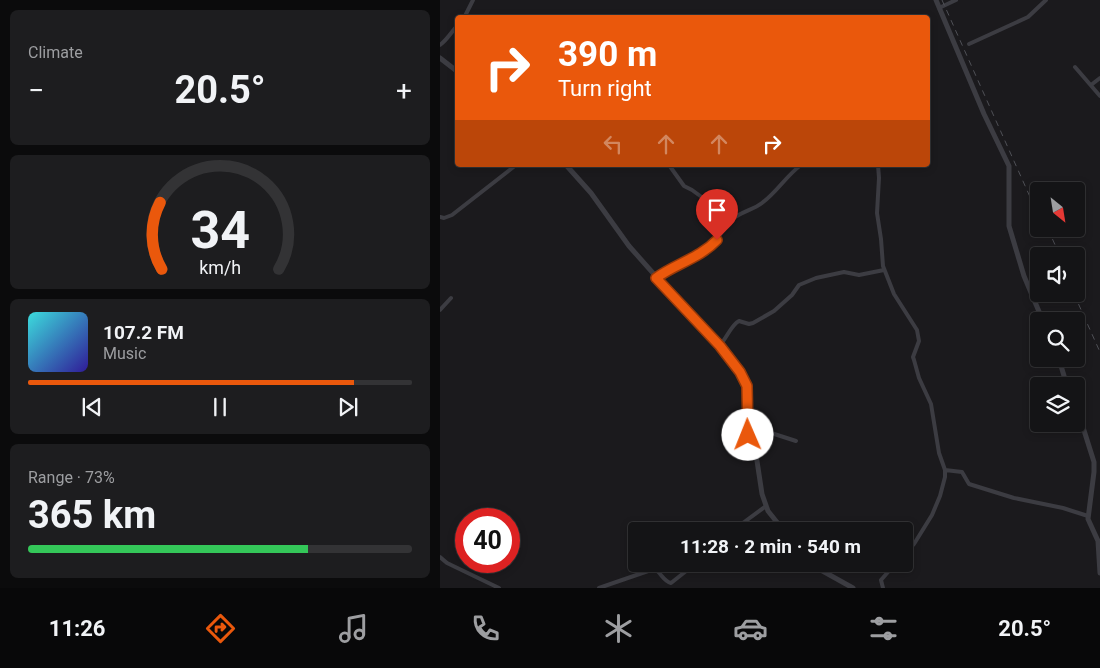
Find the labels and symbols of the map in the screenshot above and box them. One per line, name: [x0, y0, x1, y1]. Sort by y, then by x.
north arrow: [1030, 182, 1085, 238]
pin: [696, 189, 738, 240]
position arrow: [721, 408, 773, 460]
speed limit sign: 40: [455, 508, 520, 573]

